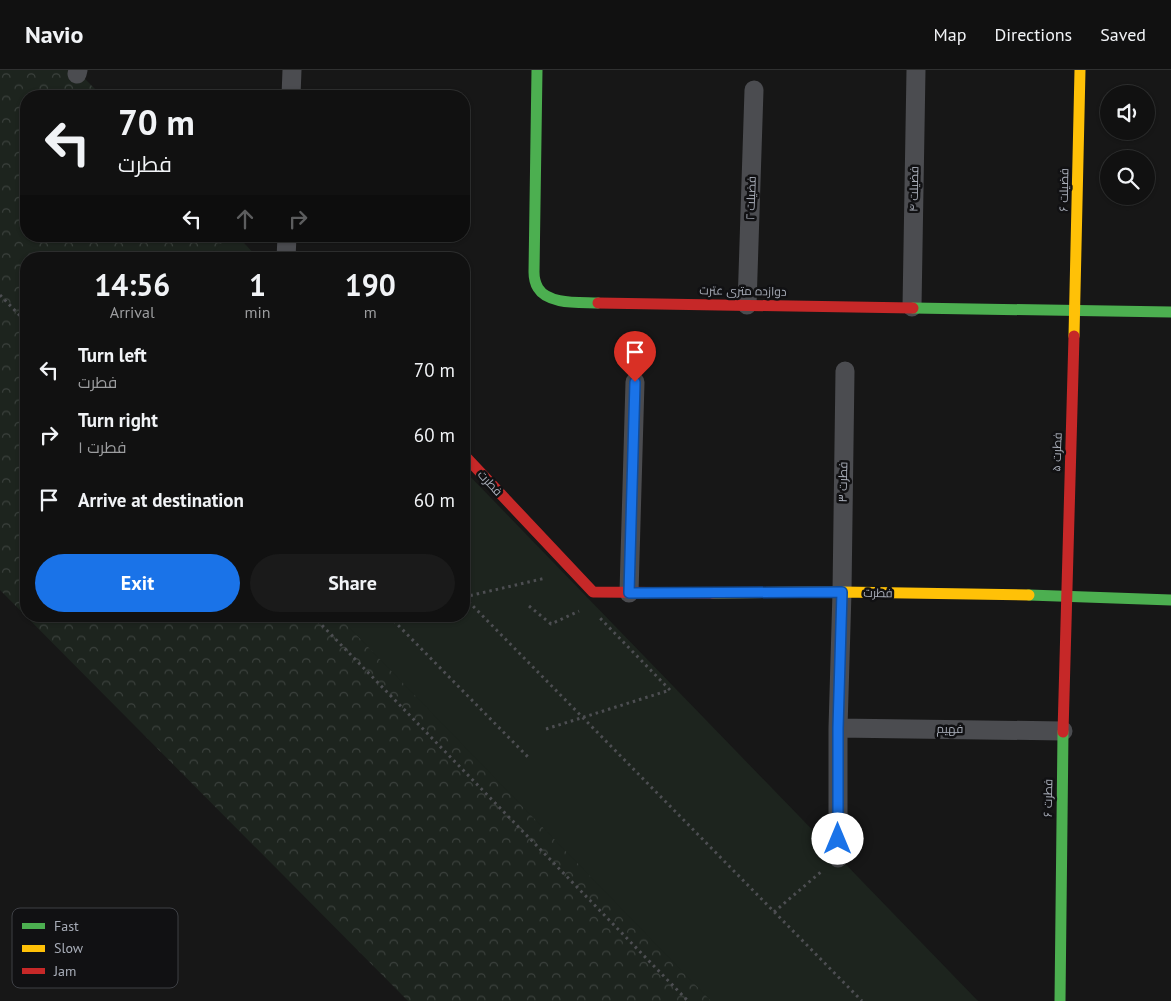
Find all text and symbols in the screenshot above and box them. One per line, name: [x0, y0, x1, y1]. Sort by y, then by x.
text: Navio: [25, 19, 83, 50]
text: Map: [934, 23, 966, 46]
text: Directions: [994, 23, 1072, 46]
text: Saved: [1100, 23, 1146, 46]
map controls: [1100, 85, 1155, 205]
button: sound: [1100, 85, 1155, 140]
text: 70 m: [118, 99, 195, 145]
icon: left: [35, 110, 100, 175]
text: فطرت: [118, 150, 172, 178]
button: search: [1100, 150, 1155, 205]
street label: فضیلت ۴: [906, 166, 921, 212]
street label: فضیلت ۶: [1056, 168, 1071, 212]
street label: فضیلت ۲: [742, 176, 759, 220]
icon: left: [178, 205, 206, 233]
icon: ahead: [231, 205, 259, 233]
icon: right: [284, 205, 312, 233]
text: 14:56: [94, 265, 170, 304]
text: 1: [249, 265, 266, 304]
text: 190: [345, 265, 396, 304]
street label: دوازده متری عترت: [699, 282, 787, 299]
text: Arrival: [110, 302, 155, 322]
text: min: [245, 302, 271, 322]
text: m: [364, 302, 377, 322]
pin: [614, 331, 656, 382]
icon: arrive: [621, 338, 649, 366]
text: Turn left: [78, 343, 147, 367]
icon: left: [35, 356, 63, 384]
text: 70 m: [414, 358, 455, 382]
text: فطرت: [78, 372, 117, 392]
text: Turn right: [78, 408, 158, 432]
icon: right: [35, 421, 63, 449]
text: 60 m: [414, 423, 455, 447]
street label: فطرت ۵: [1048, 432, 1065, 472]
text: فطرت ۱: [78, 437, 126, 457]
street label: فطرت ۳: [835, 462, 850, 502]
street label: فطرت: [475, 467, 506, 499]
icon: arrive: [35, 486, 63, 514]
text: Arrive at destination: [78, 488, 244, 512]
text: 60 m: [414, 488, 455, 512]
button: Exit: [35, 554, 240, 612]
button: Share: [250, 554, 455, 612]
street label: فطرت: [863, 585, 893, 600]
street label: فهیم: [937, 721, 963, 737]
street label: فطرت ۶: [1040, 779, 1055, 817]
position arrow: [811, 812, 863, 864]
legend: [12, 908, 178, 988]
text: Fast: [54, 917, 79, 935]
text: Slow: [54, 939, 84, 957]
text: Jam: [53, 962, 76, 980]

